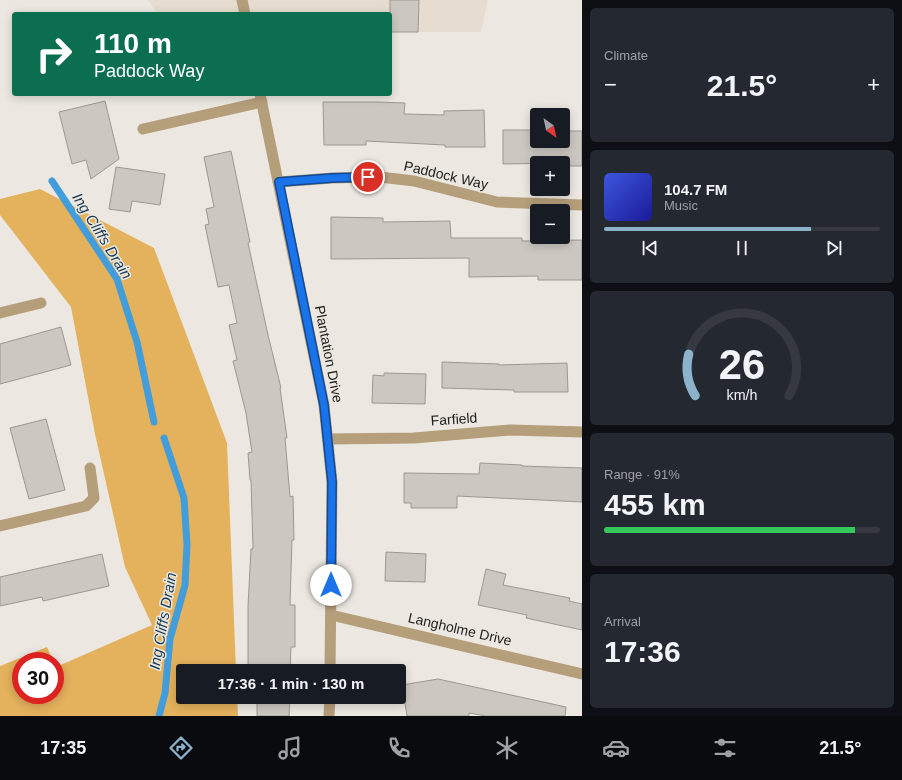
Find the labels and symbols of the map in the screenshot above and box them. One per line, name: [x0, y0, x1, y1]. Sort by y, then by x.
north arrow: [530, 108, 570, 148]
street label: Paddock Way: [402, 158, 490, 192]
pin: [351, 160, 385, 194]
water label: Ing Cliffs Drain: [69, 190, 136, 282]
street label: Plantation Drive: [312, 304, 346, 404]
street label: Farfield: [430, 409, 478, 429]
position arrow: [310, 564, 352, 606]
water label: Ing Cliffs Drain: [146, 571, 179, 671]
street label: Langholme Drive: [407, 609, 514, 649]
speed limit sign: 30: [12, 652, 64, 704]

